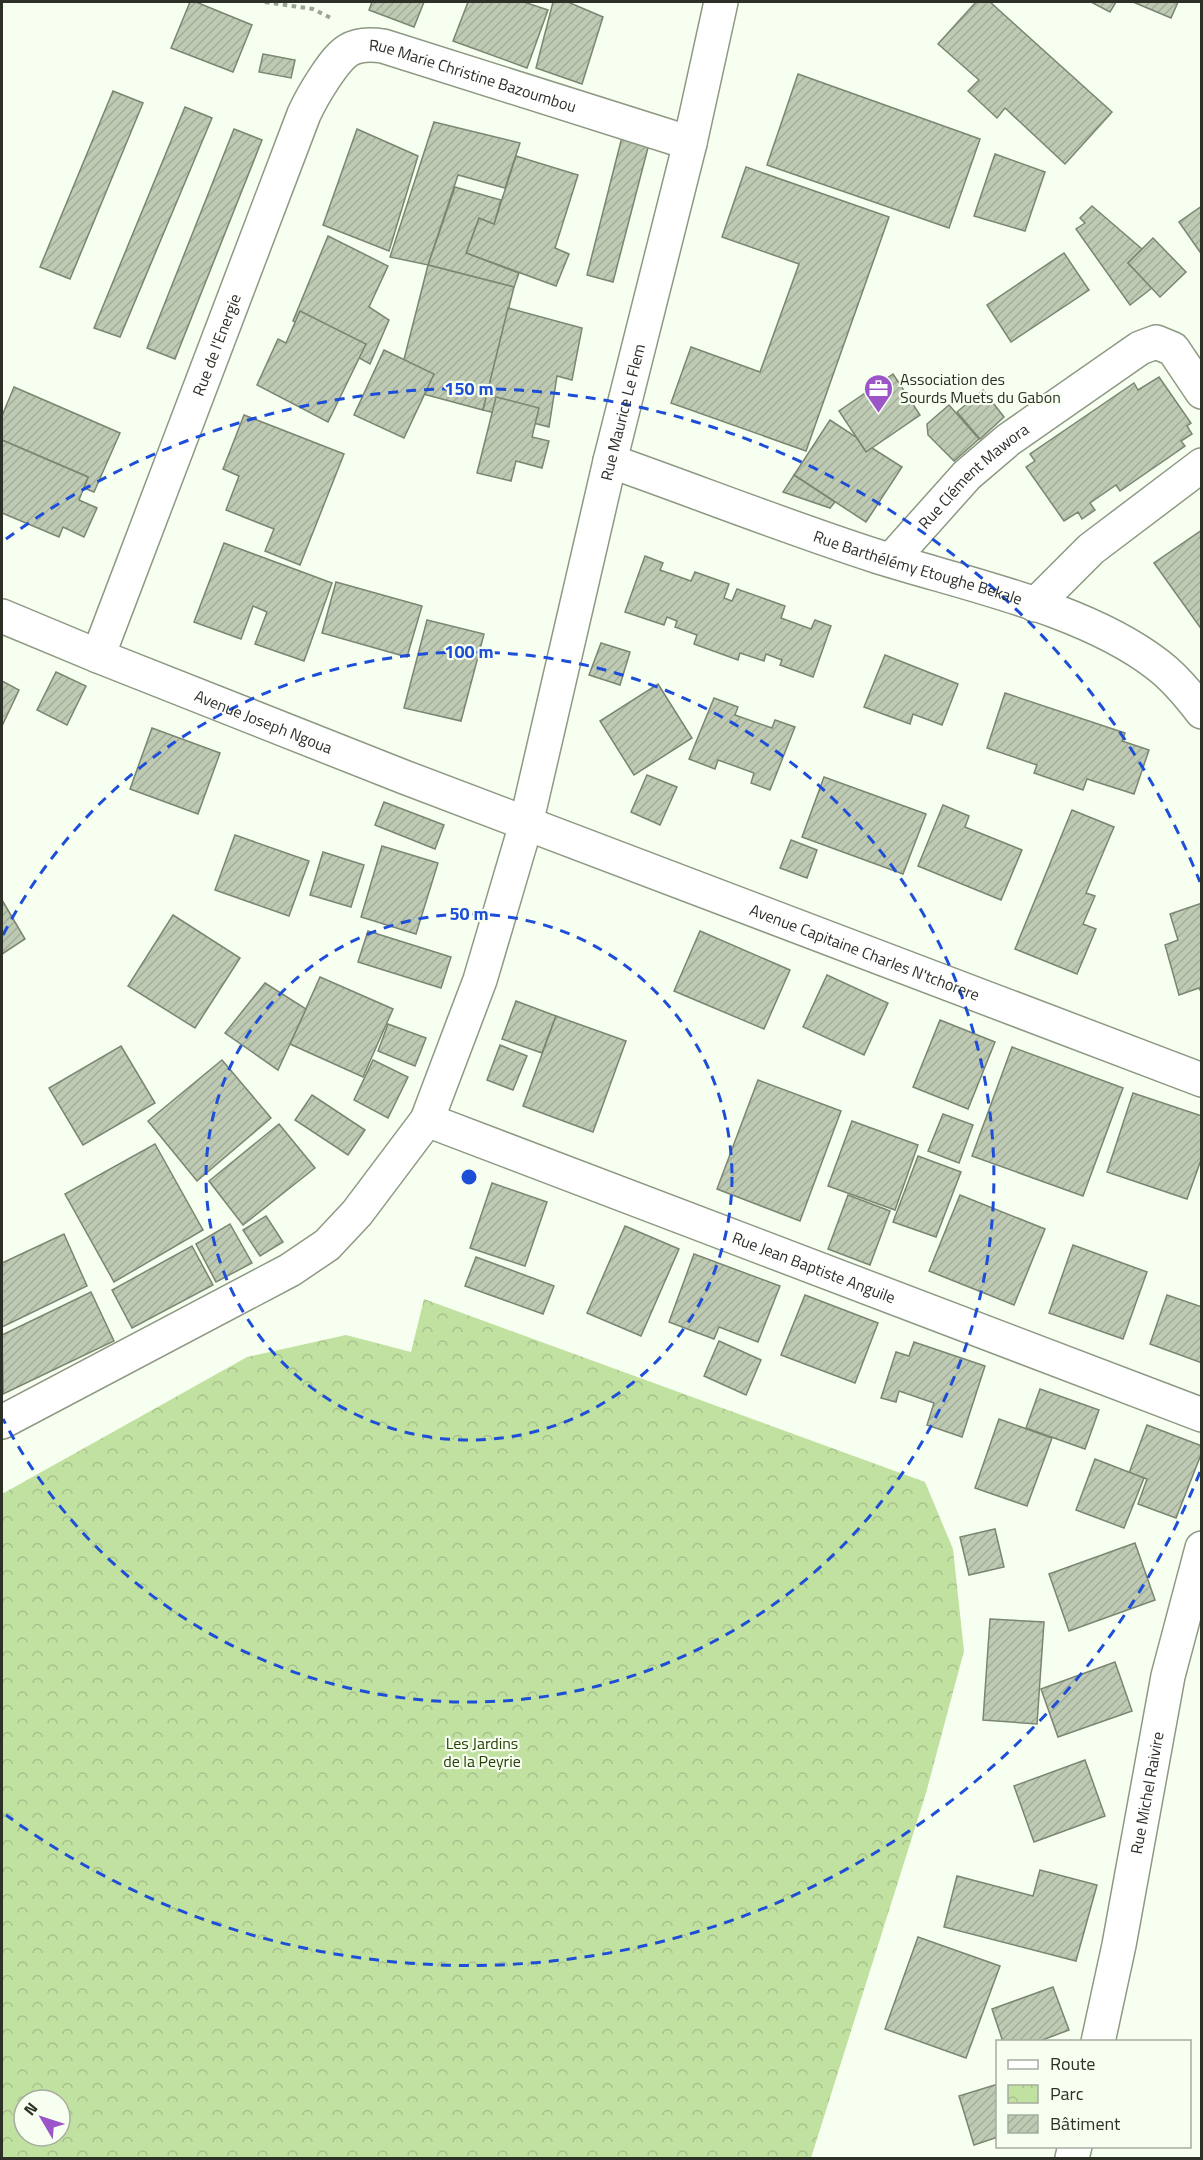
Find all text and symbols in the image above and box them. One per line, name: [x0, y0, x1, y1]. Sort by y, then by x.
street label: Rue Marie Christine Bazoumbou: [368, 33, 579, 118]
street label: Rue de l'Energie: [186, 290, 247, 399]
street label: Rue Maurice Le Flem: [594, 341, 651, 483]
place label: Association des Sourds Muets du Gabon: [900, 367, 1061, 409]
office icon: Association des Sourds Muets du Gabon: [863, 372, 895, 414]
text: 150 m: [444, 375, 494, 402]
street label: Rue Clément Mawora: [912, 417, 1033, 534]
street label: Rue Barthélémy Etoughe Bekale: [810, 524, 1026, 611]
text: 100 m: [444, 638, 494, 665]
street label: Avenue Joseph Ngoua: [191, 683, 336, 760]
street label: Avenue Capitaine Charles N'tchorere: [746, 897, 983, 1007]
text: 50 m: [449, 900, 489, 927]
centre of rings: [459, 1167, 479, 1187]
street label: Rue Jean Baptiste Anguile: [729, 1225, 899, 1309]
street label: Rue Michel Raivire: [1124, 1730, 1170, 1856]
park label: Les Jardins de la Peyrie: [443, 1731, 521, 1773]
legend: [996, 2040, 1191, 2148]
text: Route: [1050, 2050, 1095, 2077]
text: Parc: [1050, 2080, 1084, 2107]
north arrow: [12, 2088, 72, 2148]
text: N: [18, 2097, 43, 2120]
text: Bâtiment: [1050, 2110, 1121, 2137]

